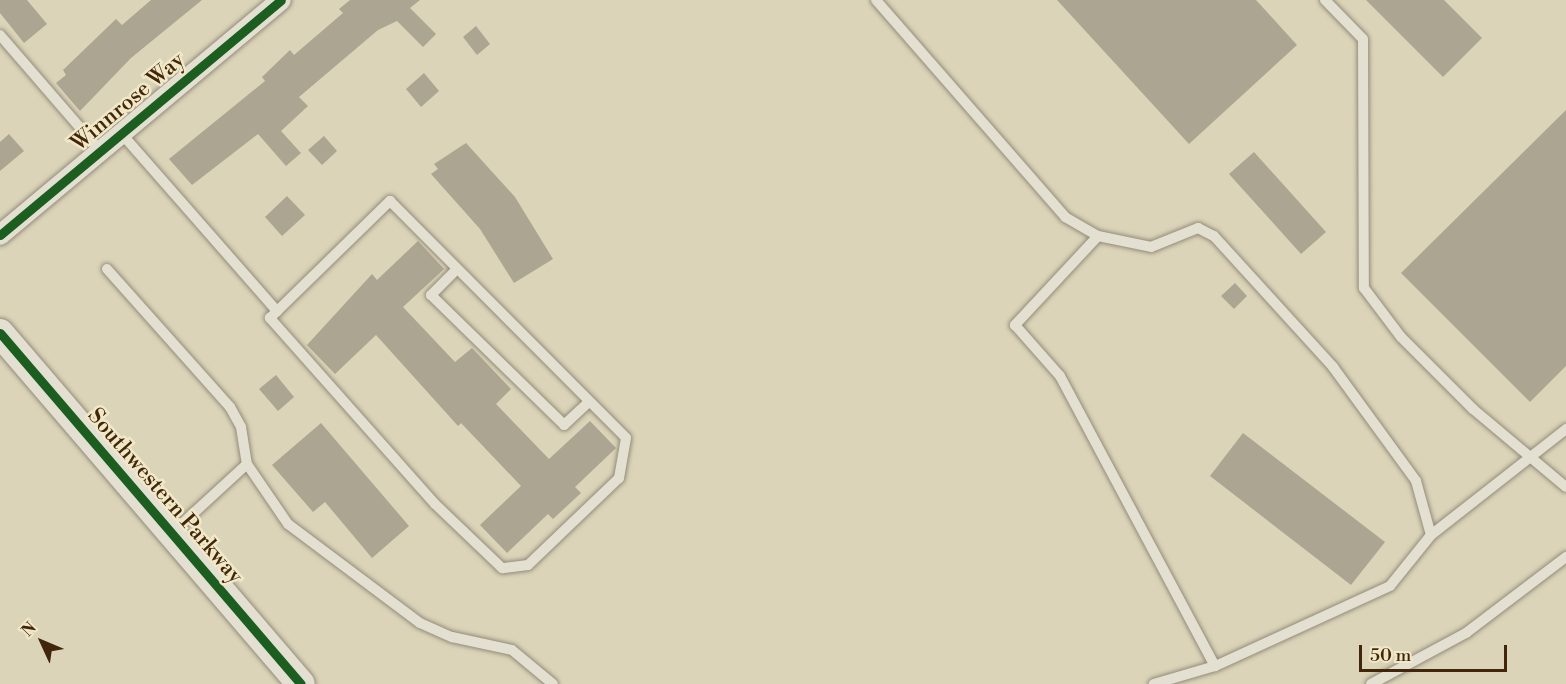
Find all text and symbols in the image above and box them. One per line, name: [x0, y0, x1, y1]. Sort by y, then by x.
street label: Winnrose Way: [66, 47, 190, 157]
street label: Southwestern Parkway: [82, 403, 248, 589]
north arrow: [12, 612, 72, 672]
text: N: [17, 618, 41, 641]
scale bar: [1362, 633, 1510, 671]
text: 50 m: [1370, 644, 1411, 667]

